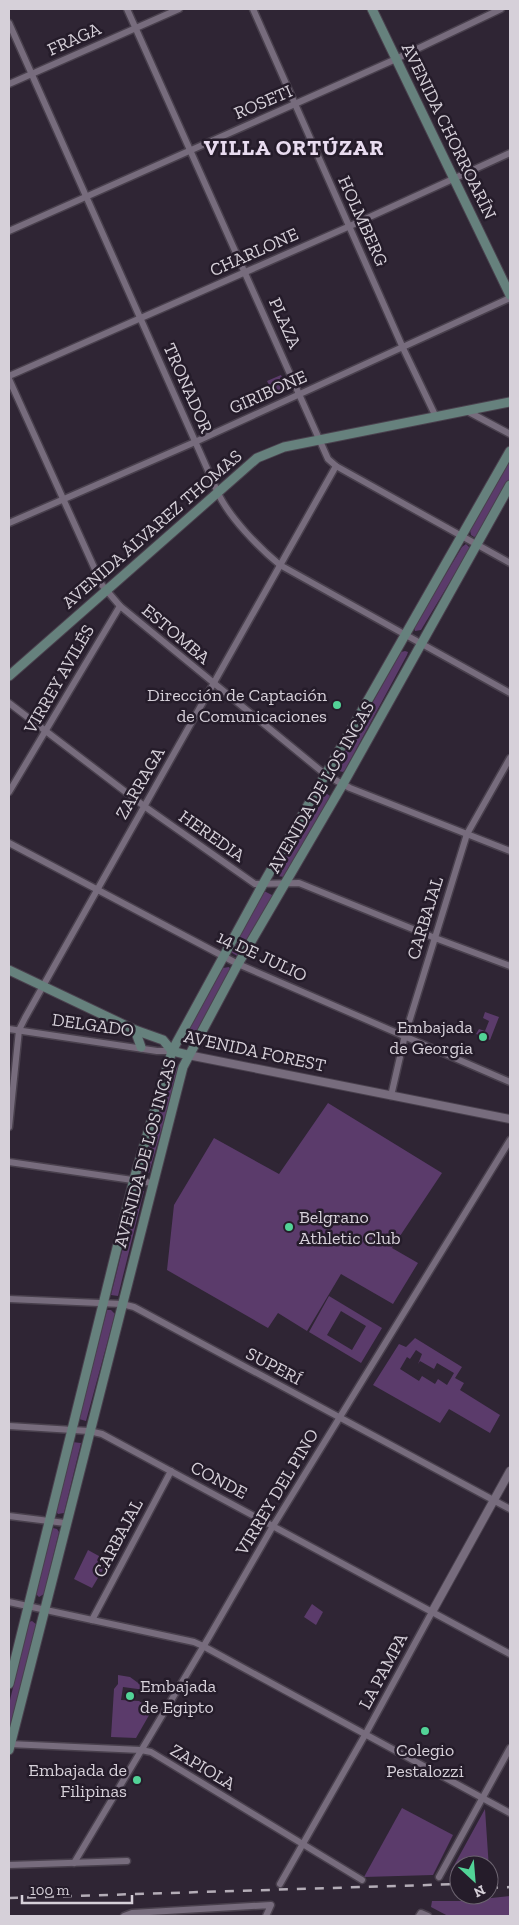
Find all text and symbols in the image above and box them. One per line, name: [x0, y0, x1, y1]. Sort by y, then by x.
street label: FRAGA: [44, 17, 104, 61]
street label: AVENIDA CHORROARÍN: [397, 39, 501, 223]
street label: ROSETI: [231, 80, 296, 124]
district label: VILLA ORTÚZAR: [204, 134, 384, 161]
street label: HOLMBERG: [333, 172, 393, 270]
street label: CHARLONE: [206, 223, 302, 281]
street label: PLAZA: [264, 294, 306, 352]
street label: TRONADOR: [158, 340, 218, 436]
street label: GIRIBONE: [226, 365, 310, 419]
street label: AVENIDA ÁLVAREZ THOMAS: [58, 445, 246, 613]
street label: ESTOMBA: [137, 599, 215, 669]
street label: VIRREY AVILÉS: [18, 621, 99, 738]
place label: Dirección de Captación de Comunicaciones: [147, 684, 328, 727]
street label: AVENIDA DE LOS INCAS: [263, 697, 379, 877]
marker: Dirección de Captación de Comunicaciones: [331, 699, 343, 711]
street label: ZARRAGA: [111, 743, 170, 823]
street label: HEREDIA: [175, 805, 250, 867]
street label: CARBAJAL: [402, 874, 448, 962]
street label: 14 DE JULIO: [213, 925, 311, 987]
street label: DELGADO: [51, 1008, 135, 1042]
place label: Embajada de Georgia: [389, 1016, 473, 1059]
street label: AVENIDA FOREST: [182, 1025, 328, 1077]
marker: Embajada de Georgia: [477, 1031, 489, 1043]
street label: AVENIDA DE LOS INCAS: [109, 1056, 181, 1250]
place label: Belgrano Athletic Club: [299, 1206, 401, 1249]
marker: Belgrano Athletic Club: [283, 1221, 295, 1233]
street label: SUPERÍ: [242, 1342, 306, 1390]
street label: VIRREY DEL PINO: [230, 1425, 323, 1560]
street label: CONDE: [187, 1456, 251, 1504]
street label: CARBAJAL: [88, 1495, 148, 1581]
street label: LA PAMPA: [354, 1629, 412, 1713]
place label: Embajada de Egipto: [140, 1675, 217, 1718]
marker: Embajada de Egipto: [124, 1690, 136, 1702]
marker: Colegio Pestalozzi: [419, 1725, 431, 1737]
street label: ZAPIOLA: [166, 1739, 240, 1795]
place label: Colegio Pestalozzi: [386, 1739, 464, 1782]
place label: Embajada de Filipinas: [28, 1759, 127, 1802]
marker: Embajada de Filipinas: [131, 1774, 143, 1786]
north arrow: [449, 1855, 499, 1905]
scale bar: [22, 1872, 132, 1904]
text: 100 m: [30, 1881, 69, 1899]
text: N: [471, 1881, 488, 1901]

